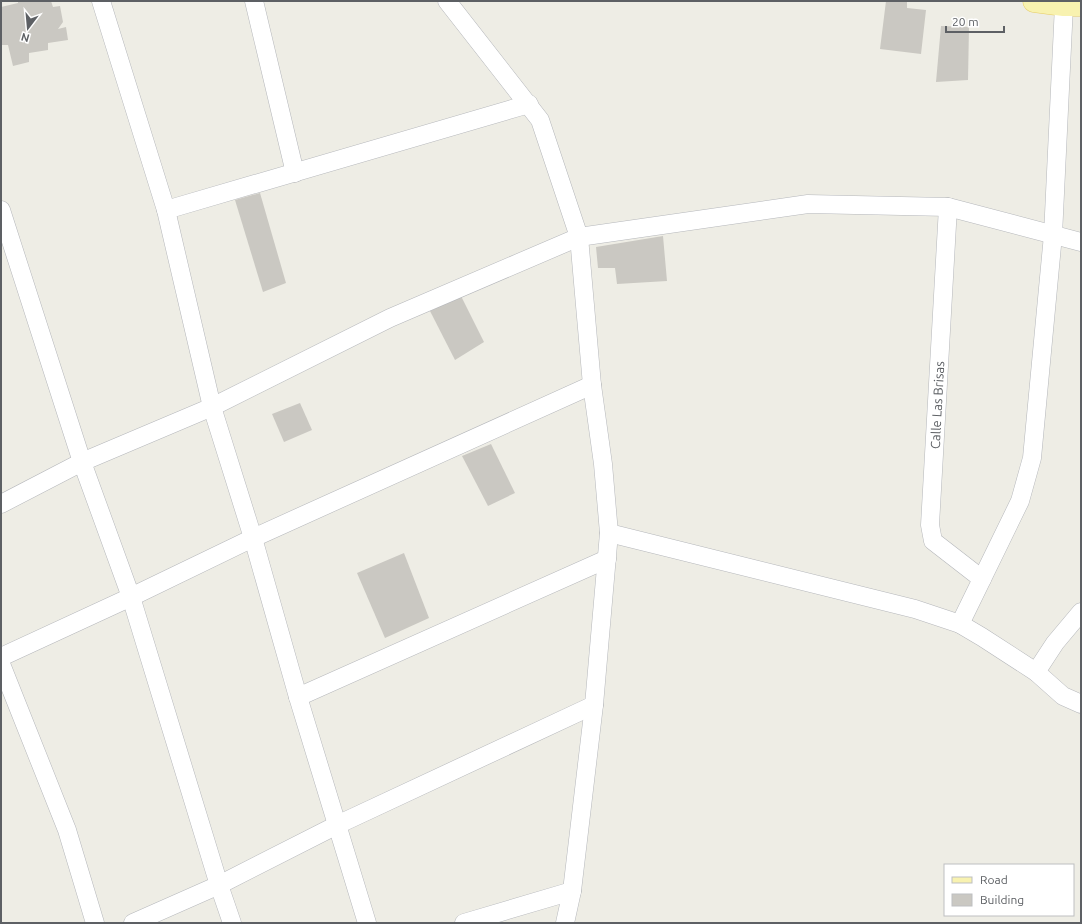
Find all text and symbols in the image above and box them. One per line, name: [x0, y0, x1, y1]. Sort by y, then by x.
north arrow: [8, 8, 48, 48]
scale bar: [946, 8, 1004, 34]
text: 20 m: [952, 15, 979, 28]
text: N: [20, 31, 31, 45]
street label: Calle Las Brisas: [928, 360, 946, 449]
legend: [944, 864, 1074, 916]
text: Road: [980, 873, 1008, 886]
text: Building: [980, 893, 1024, 906]

